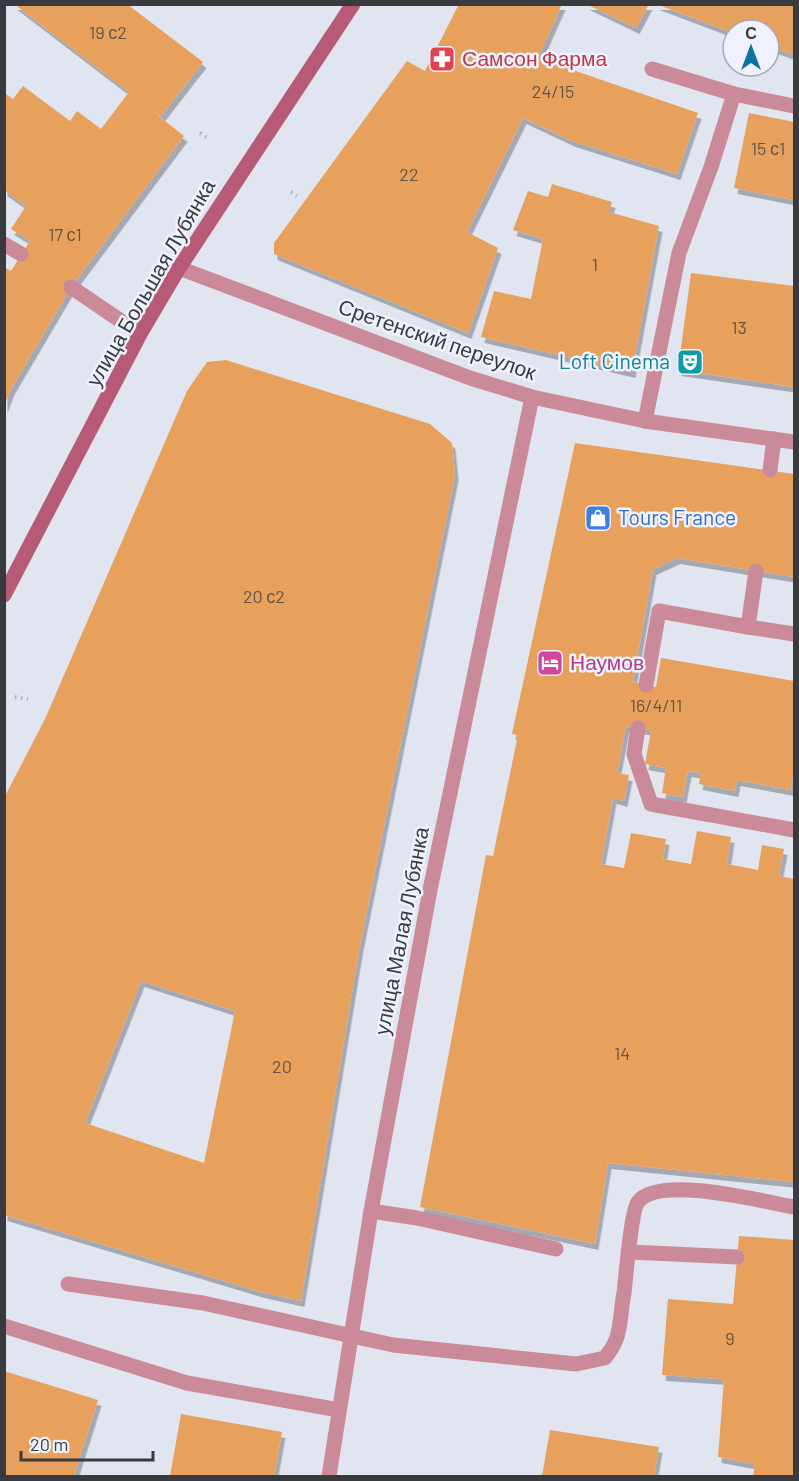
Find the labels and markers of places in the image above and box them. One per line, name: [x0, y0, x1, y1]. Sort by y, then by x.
pharmacy icon: Самсон Фарма: [427, 44, 457, 74]
place label: Самсон Фарма: [462, 45, 607, 70]
theatre icon: Loft Cinema: [675, 347, 705, 377]
place label: Loft Cinema: [559, 348, 670, 373]
shop icon: Tours France: [583, 503, 613, 533]
place label: Tours France: [618, 504, 736, 529]
hotel icon: Наумов: [535, 648, 565, 678]
place label: Наумов: [570, 649, 644, 674]

